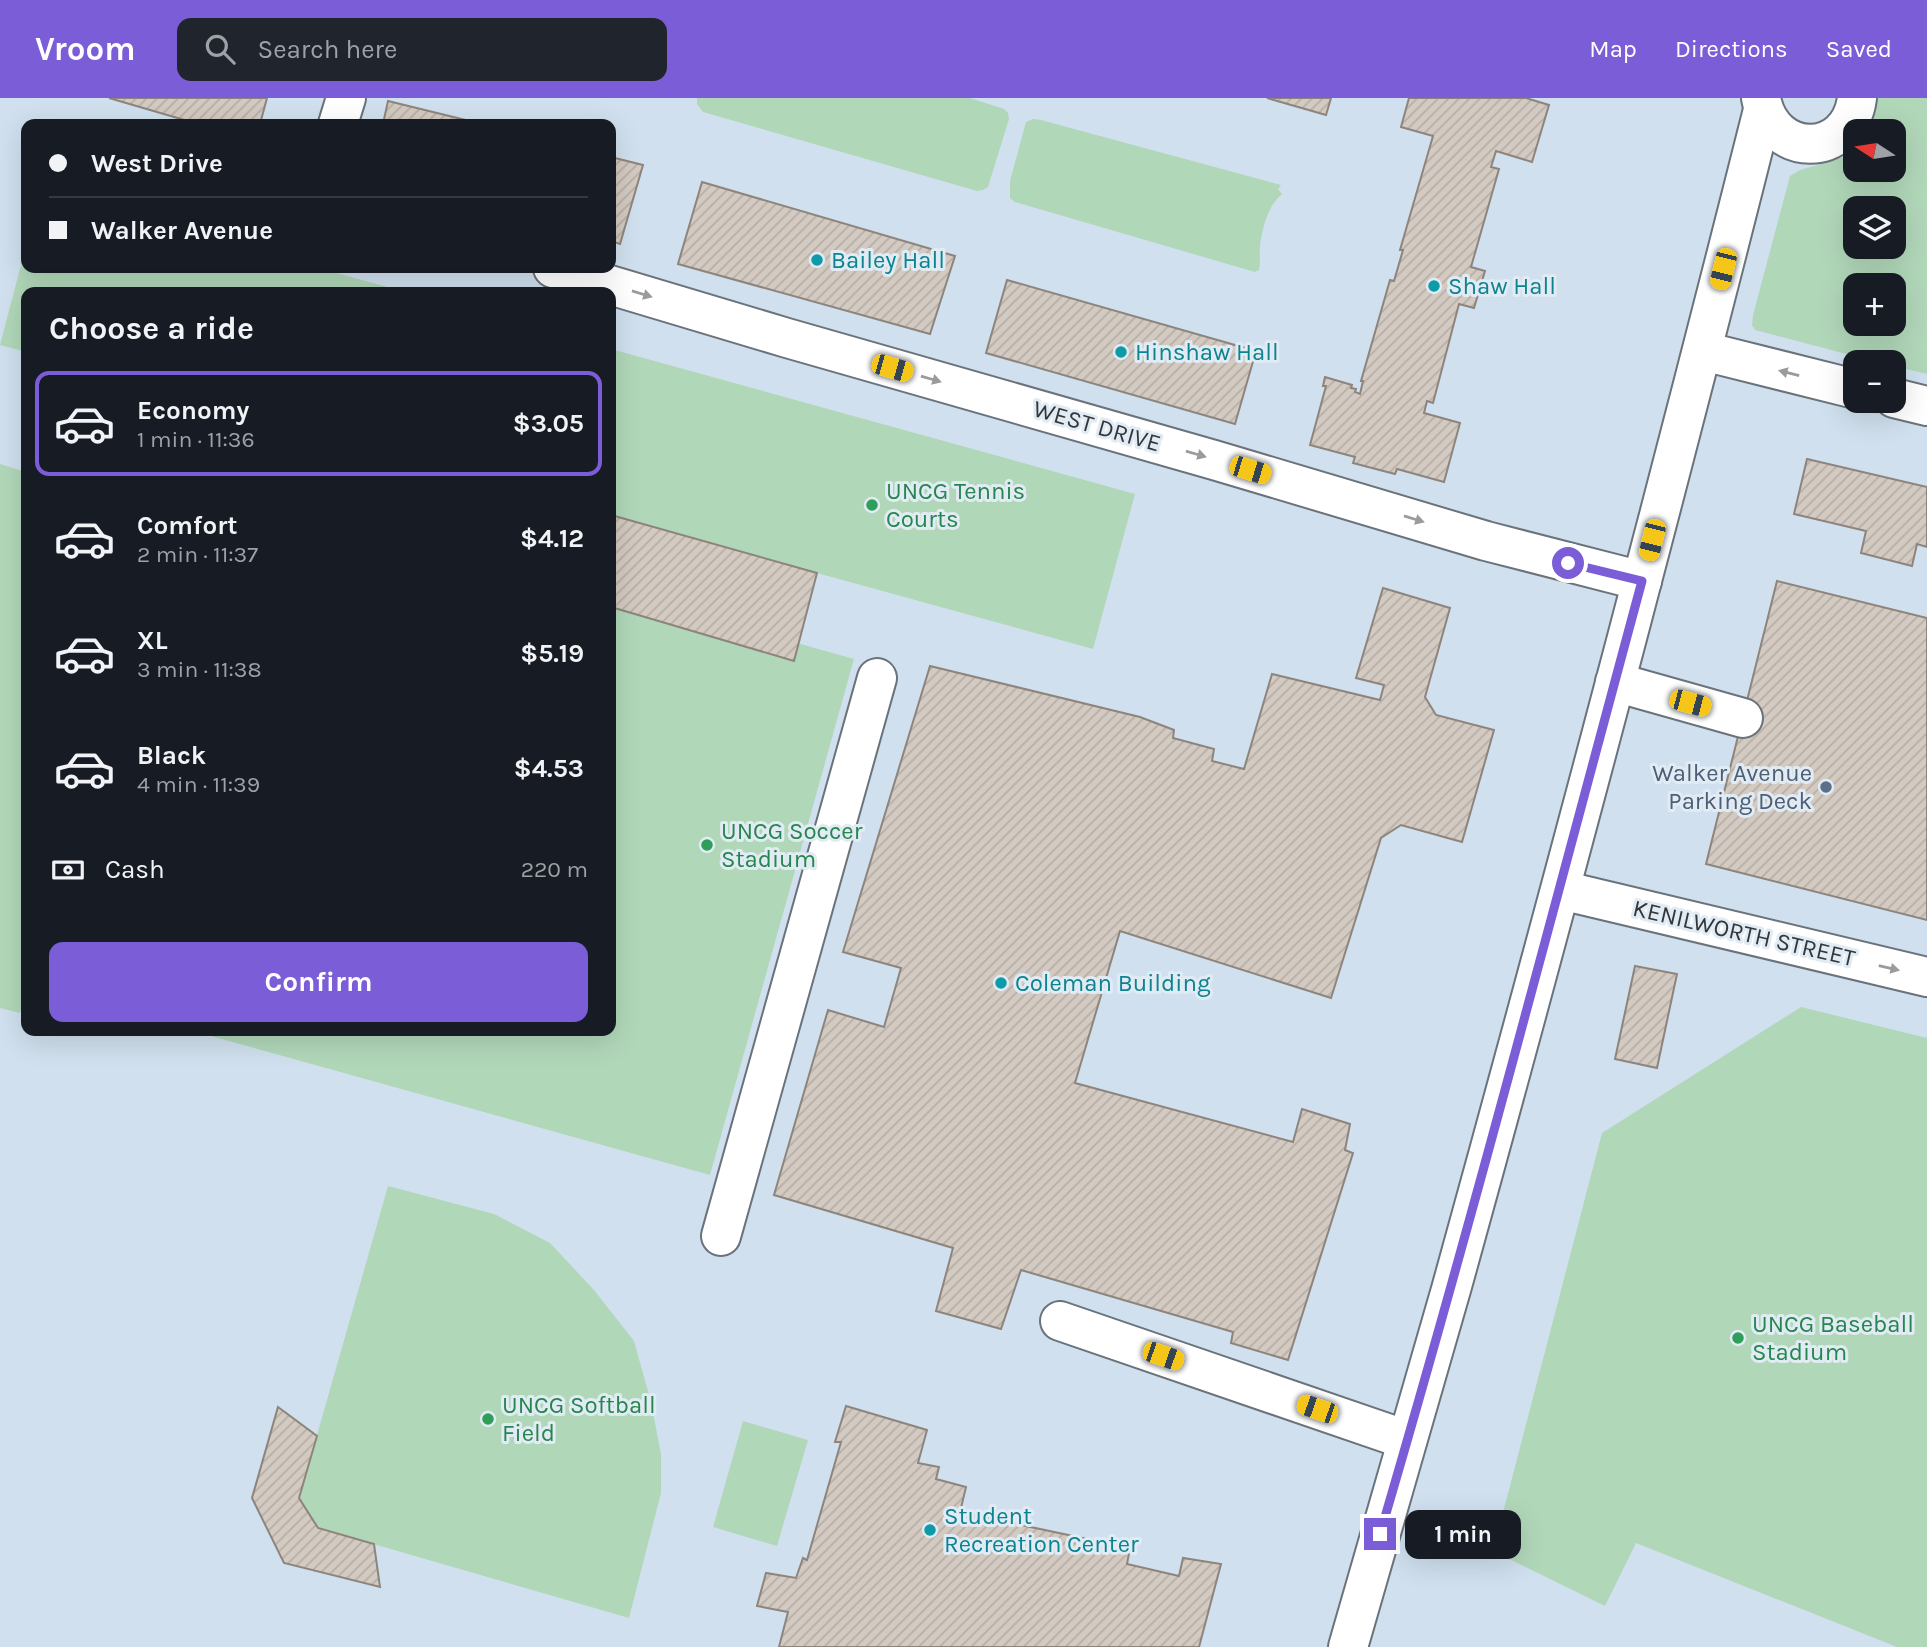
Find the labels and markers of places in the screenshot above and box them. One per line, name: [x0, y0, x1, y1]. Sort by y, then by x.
place label: Bailey Hall: [831, 246, 945, 274]
marker: Bailey Hall: [809, 252, 825, 268]
place label: Shaw Hall: [1448, 272, 1556, 300]
marker: Shaw Hall: [1426, 278, 1442, 294]
place label: Hinshaw Hall: [1135, 338, 1279, 366]
marker: Hinshaw Hall: [1113, 344, 1129, 360]
place label: UNCG Tennis Courts: [886, 477, 1025, 533]
marker: UNCG Tennis Courts: [864, 497, 880, 513]
place label: Walker Avenue Parking Deck: [1652, 759, 1812, 815]
marker: Walker Avenue Parking Deck: [1818, 779, 1834, 795]
place label: UNCG Soccer Stadium: [721, 817, 863, 873]
marker: UNCG Soccer Stadium: [699, 837, 715, 853]
place label: Coleman Building: [1015, 969, 1211, 997]
marker: Coleman Building: [993, 975, 1009, 991]
place label: UNCG Baseball Stadium: [1752, 1310, 1914, 1366]
marker: UNCG Baseball Stadium: [1730, 1330, 1746, 1346]
place label: UNCG Softball Field: [502, 1391, 656, 1447]
marker: UNCG Softball Field: [480, 1411, 496, 1427]
place label: Student Recreation Center: [944, 1502, 1139, 1558]
marker: Student Recreation Center: [922, 1522, 938, 1538]

